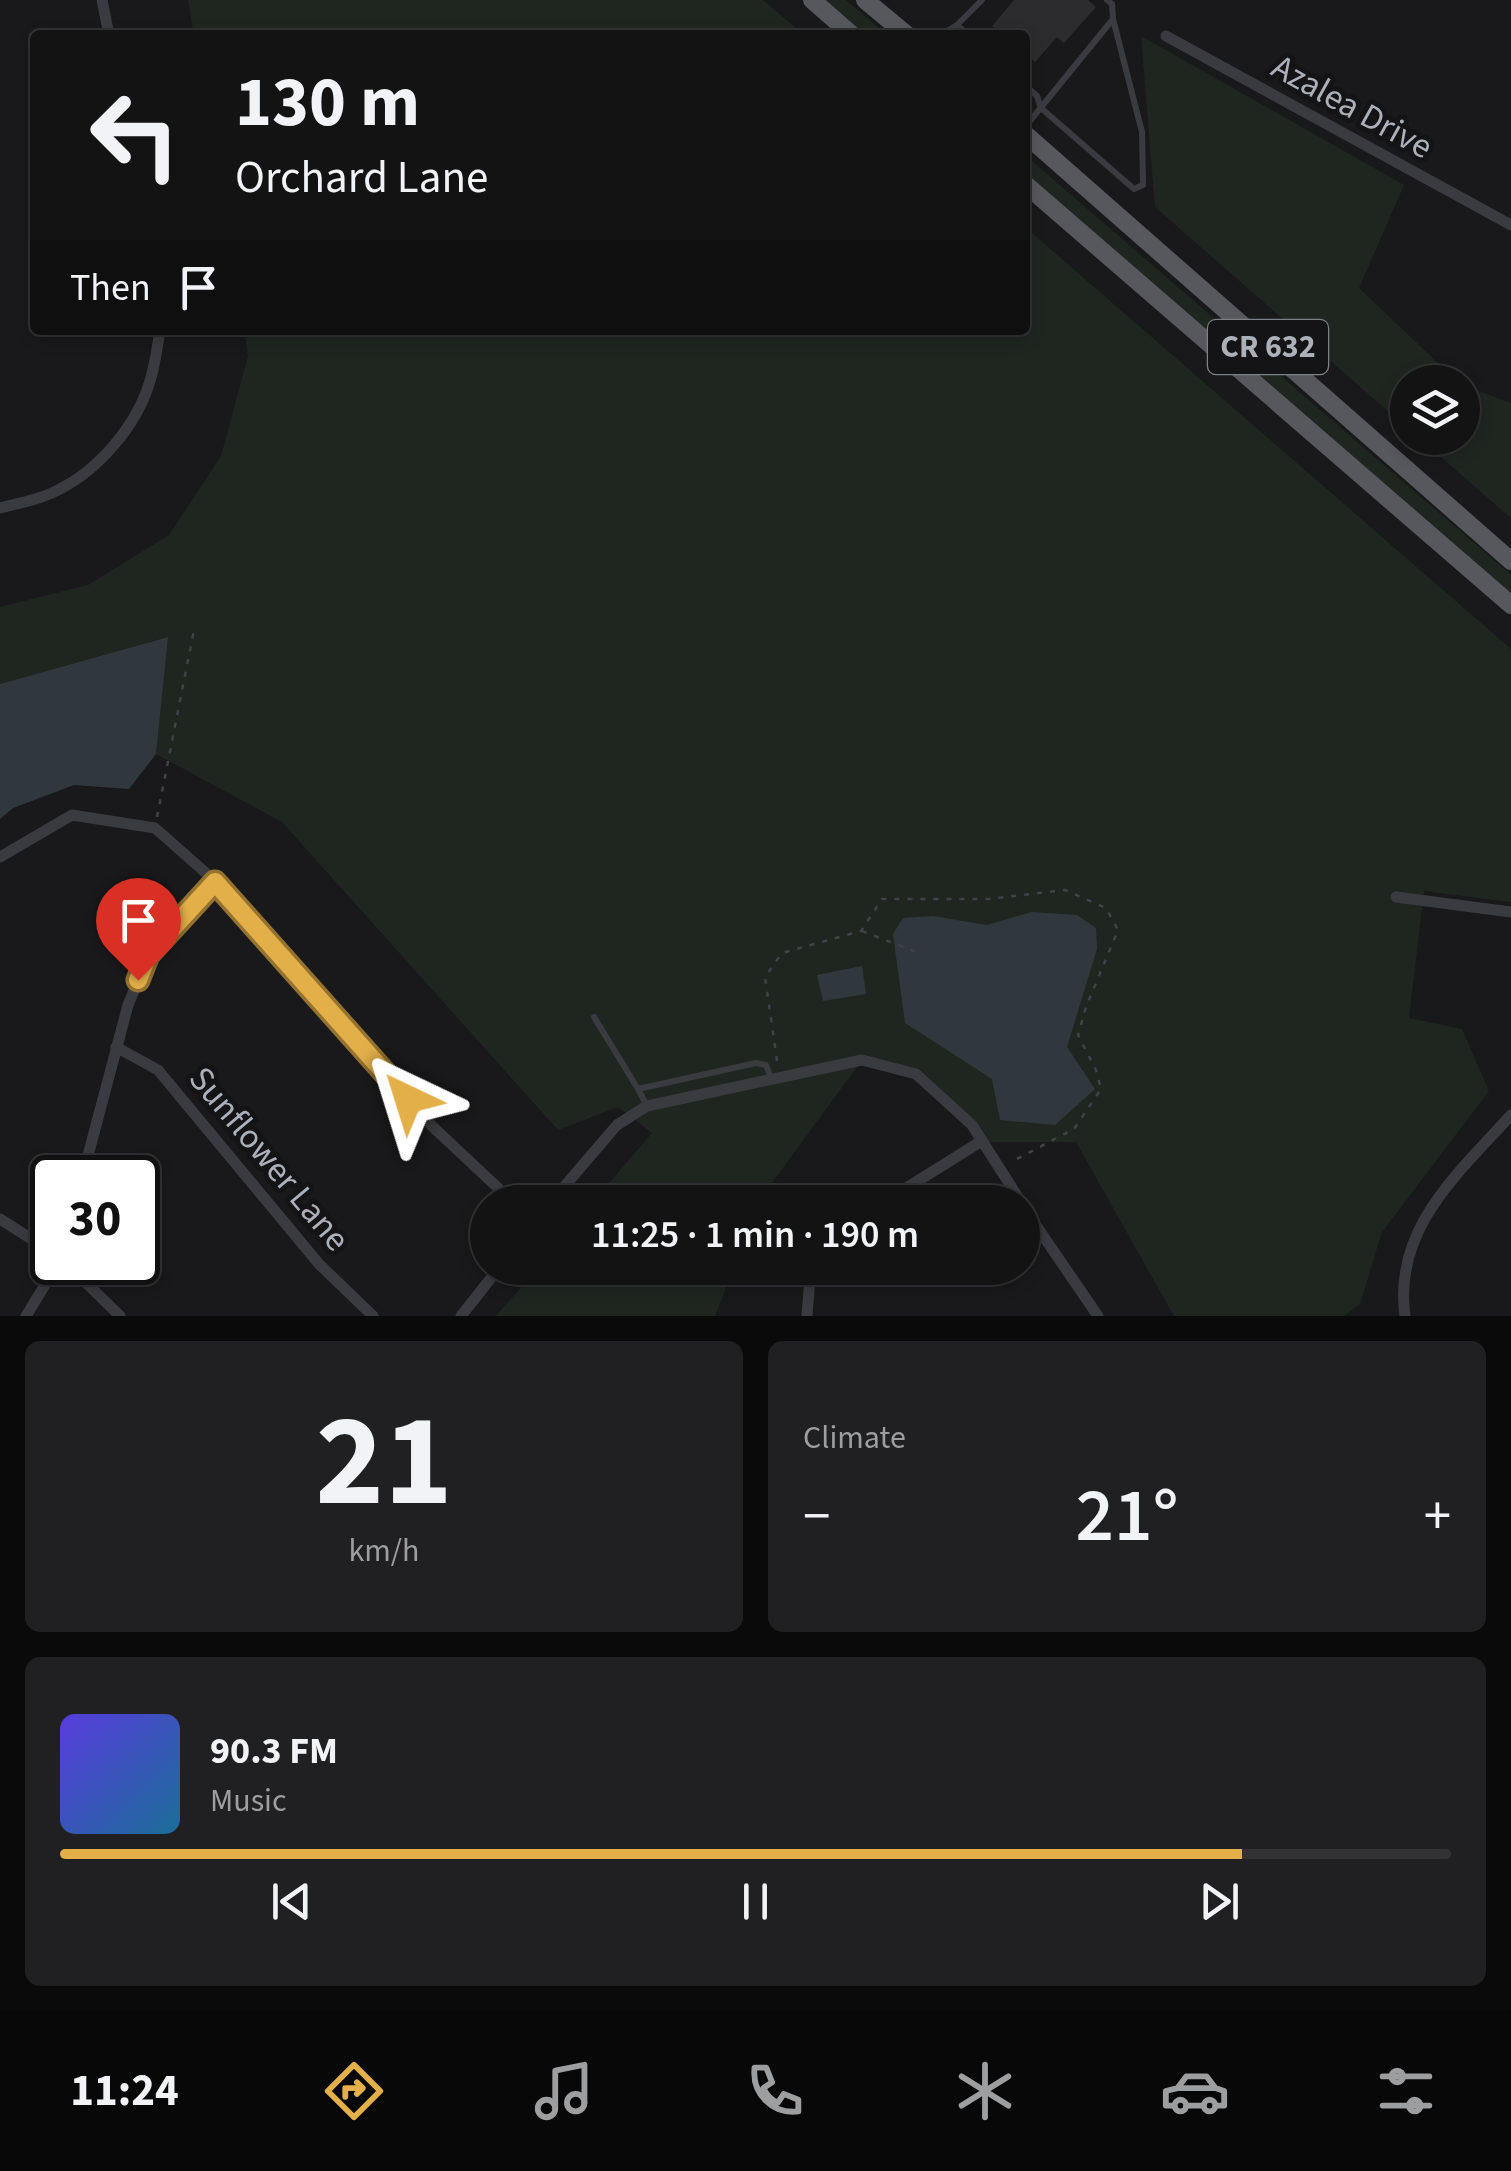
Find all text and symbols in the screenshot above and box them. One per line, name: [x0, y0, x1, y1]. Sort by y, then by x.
street label: Azalea Drive: [1262, 42, 1442, 172]
text: 130 m: [235, 53, 420, 153]
icon: left: [70, 70, 200, 200]
text: Orchard Lane: [235, 146, 488, 210]
icon: arrive: [171, 260, 226, 315]
text: Then: [70, 261, 151, 315]
road number: CR 632: [1208, 320, 1328, 374]
map controls: [1390, 365, 1480, 455]
button: layers: [1390, 365, 1480, 455]
pin: [96, 878, 181, 981]
icon: arrive: [111, 893, 166, 948]
position arrow: [356, 1047, 460, 1151]
street label: Sunflower Lane: [177, 1056, 361, 1262]
speed limit sign: 30: [30, 1155, 160, 1285]
text: 11:25 · 1 min · 190 m: [591, 1208, 919, 1262]
text: 21: [315, 1370, 453, 1555]
text: Climate: [803, 1415, 906, 1461]
text: 21°: [1075, 1463, 1179, 1570]
text: −: [803, 1478, 830, 1556]
text: +: [1424, 1478, 1451, 1556]
text: km/h: [349, 1528, 419, 1574]
text: 90.3 FM: [210, 1724, 338, 1778]
text: Music: [210, 1778, 287, 1824]
icon: previous: [264, 1874, 319, 1929]
icon: pause: [728, 1874, 783, 1929]
icon: next: [1192, 1874, 1247, 1929]
icon: directions: [319, 2056, 389, 2126]
icon: music: [529, 2056, 599, 2126]
icon: phone: [740, 2056, 810, 2126]
icon: climate: [950, 2056, 1020, 2126]
icon: car: [1160, 2056, 1230, 2126]
icon: filters: [1371, 2056, 1441, 2126]
text: 11:24: [70, 2059, 179, 2123]

